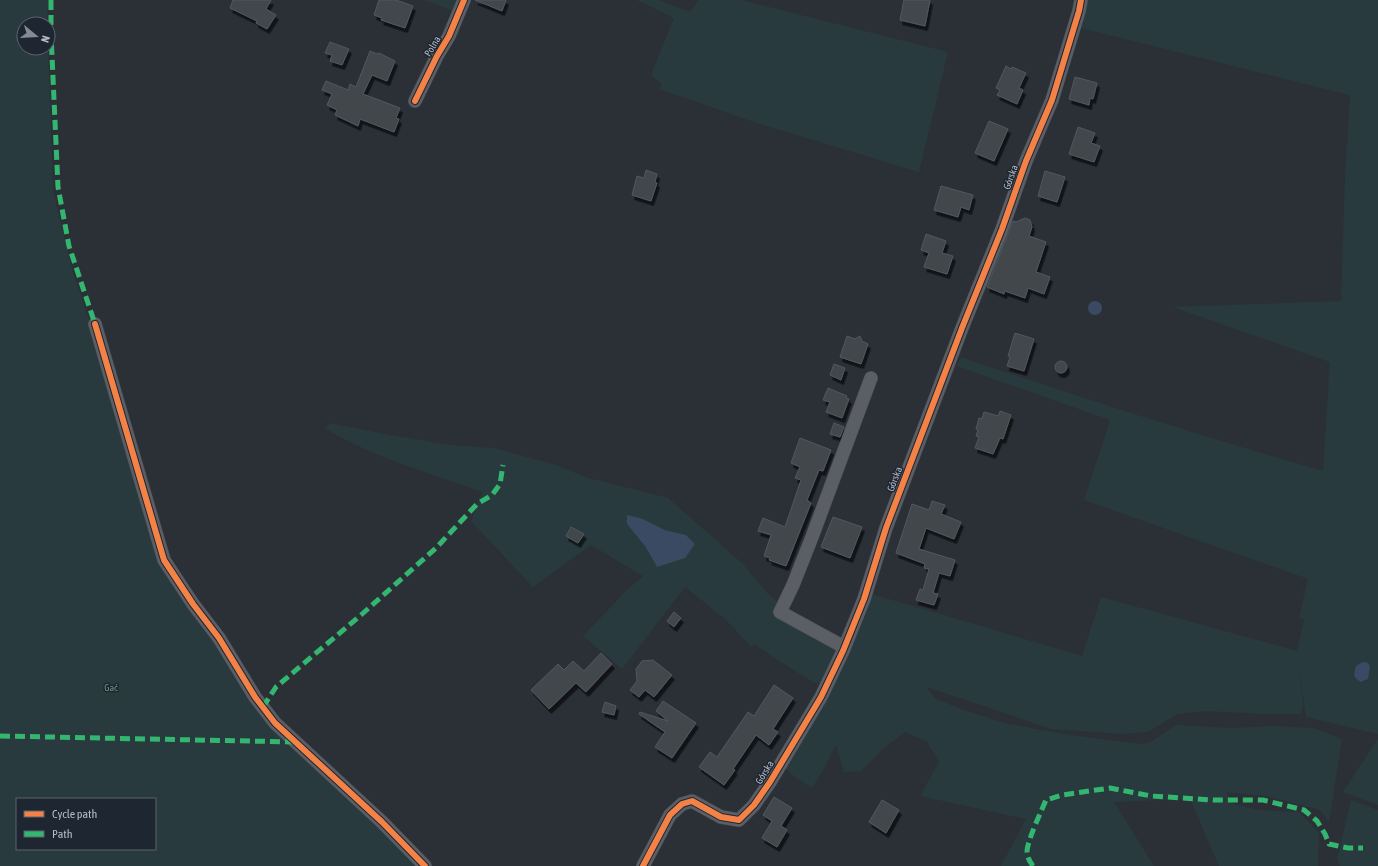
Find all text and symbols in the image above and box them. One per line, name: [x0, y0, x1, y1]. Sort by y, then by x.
north arrow: [16, 16, 56, 56]
text: N: [39, 34, 52, 44]
street label: Polna: [422, 34, 443, 58]
street label: Górska: [1001, 163, 1020, 191]
street label: Górska: [885, 465, 904, 493]
park label: Gać: [104, 682, 118, 693]
street label: Górska: [753, 758, 776, 786]
legend: [16, 798, 156, 850]
text: Cycle path: [52, 807, 97, 821]
text: Path: [52, 827, 73, 841]

